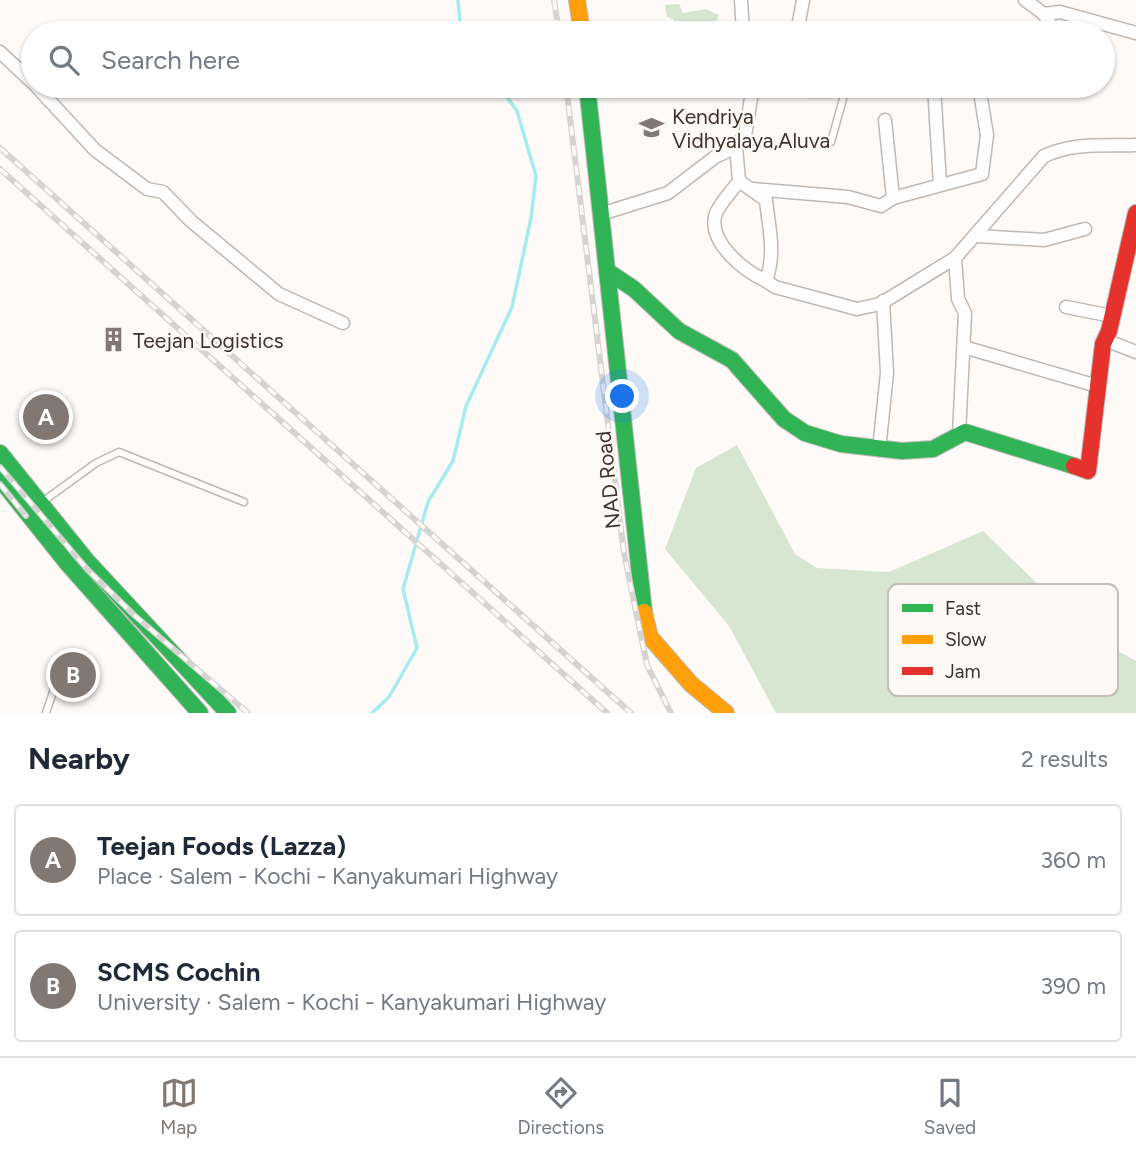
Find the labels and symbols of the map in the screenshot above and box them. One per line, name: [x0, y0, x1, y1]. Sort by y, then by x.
place label: Kendriya Vidhyalaya,Aluva: [672, 104, 830, 153]
school or university icon: Kendriya Vidhyalaya,Aluva: [638, 114, 666, 142]
building icon: Teejan Logistics: [99, 326, 127, 354]
place label: Teejan Logistics: [133, 328, 284, 353]
your location: [605, 379, 639, 413]
pin: A: [23, 391, 69, 443]
street label: NAD Road: [590, 430, 626, 530]
legend: [888, 584, 1118, 696]
text: Fast: [945, 597, 981, 620]
text: Slow: [945, 628, 987, 651]
pin: B: [50, 649, 96, 701]
text: Jam: [945, 660, 981, 683]

